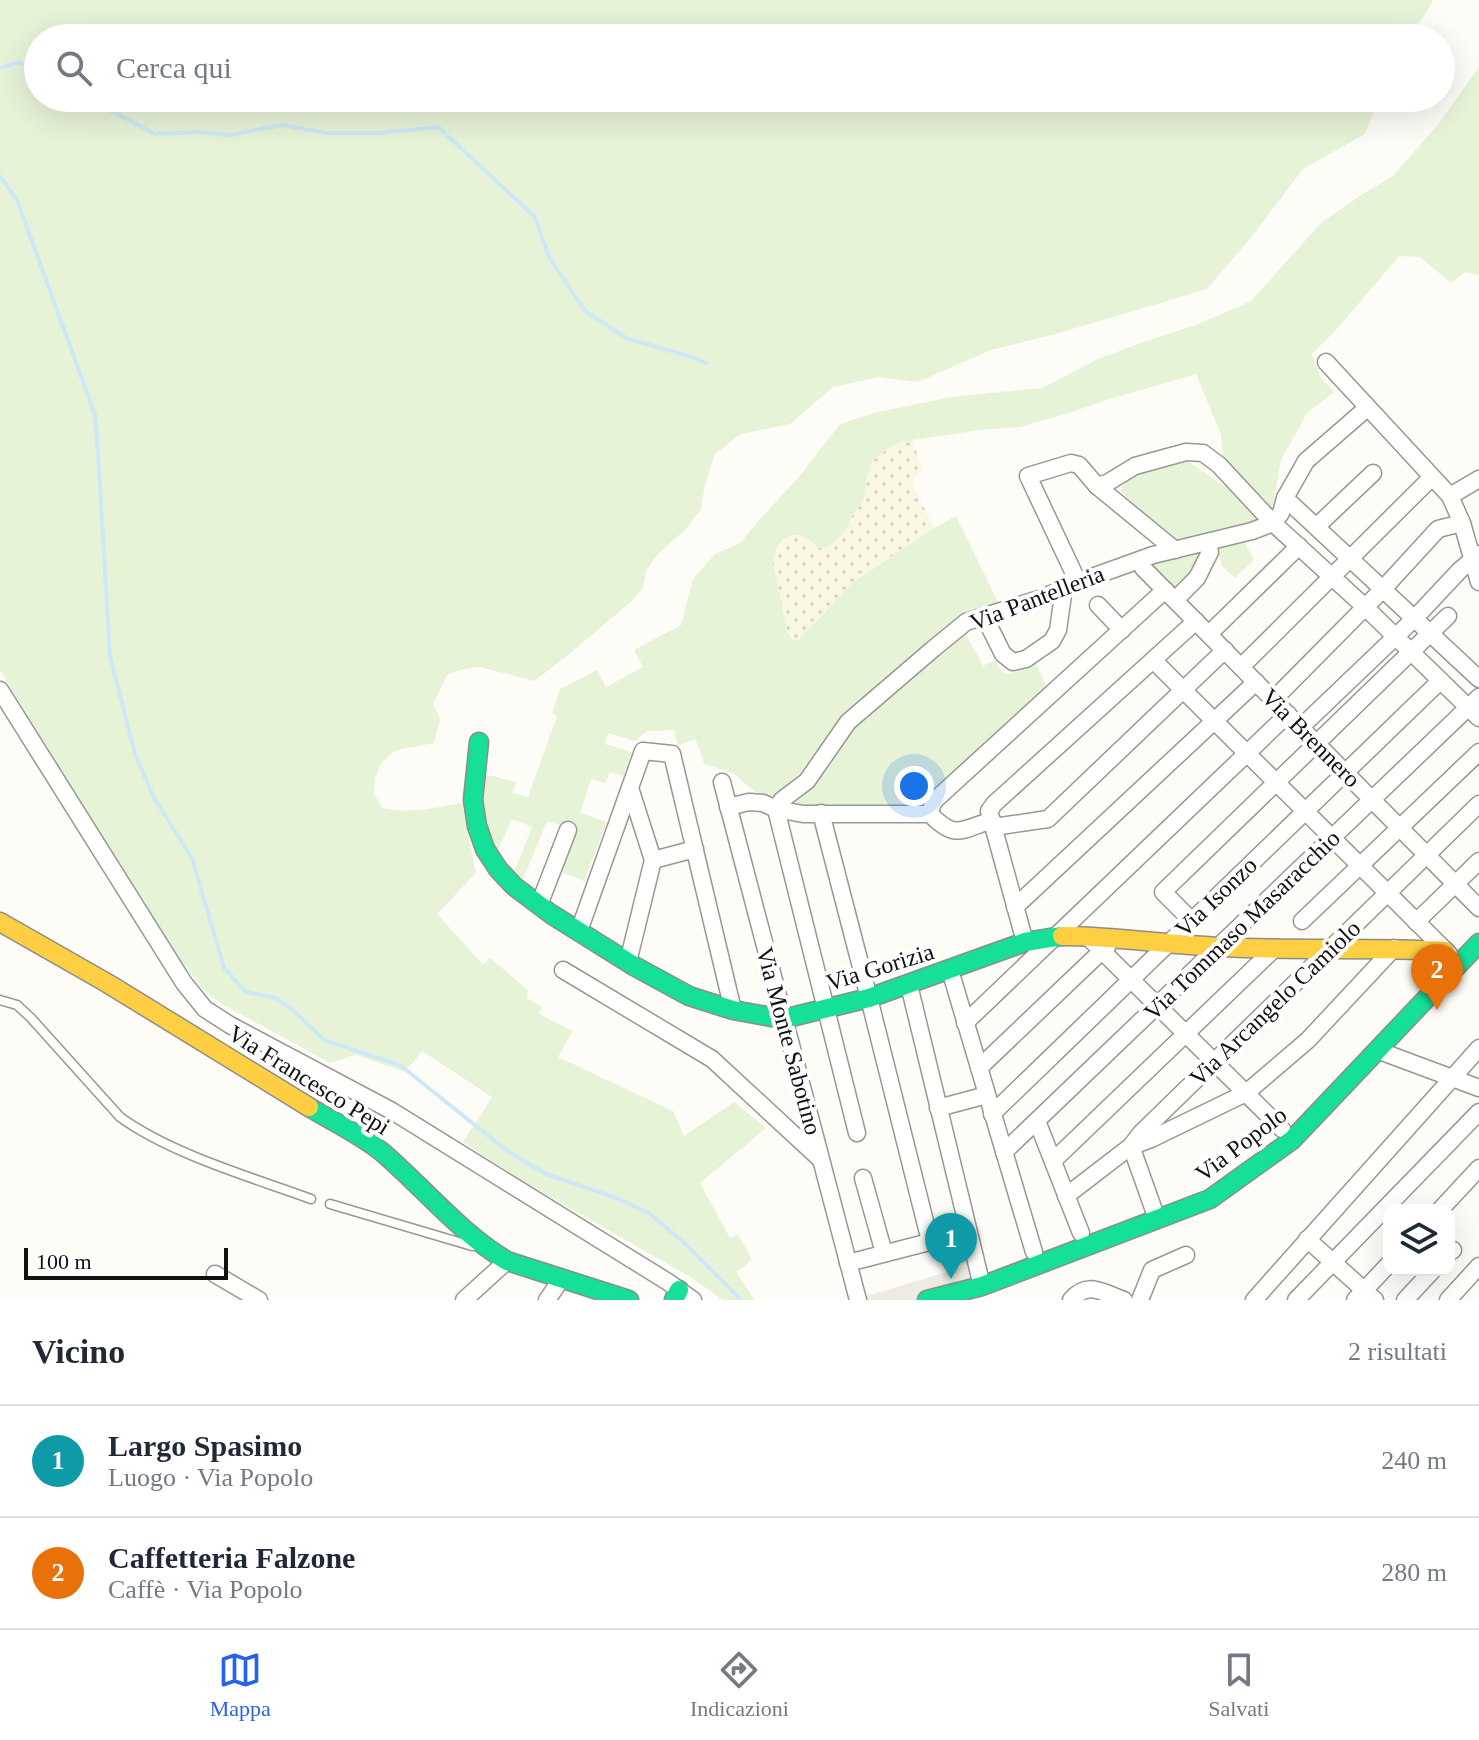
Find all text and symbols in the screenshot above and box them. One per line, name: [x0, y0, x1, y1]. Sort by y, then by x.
search box: [24, 24, 1455, 112]
icon: search: [52, 46, 96, 90]
text: Cerca qui: [116, 51, 232, 84]
street label: Via Pantelleria: [966, 560, 1108, 636]
street label: Via Brennero: [1256, 683, 1366, 793]
your location: [894, 766, 934, 806]
street label: Via Tommaso Masaracchio: [1139, 825, 1345, 1025]
street label: Via Isonzo: [1170, 852, 1262, 942]
street label: Via Arcangelo Camiolo: [1185, 915, 1365, 1091]
street label: Via Gorizia: [823, 938, 937, 996]
street label: Via Monte Sabotino: [751, 944, 827, 1138]
pin: 2: [1411, 944, 1463, 1010]
street label: Via Francesco Pepi: [224, 1020, 395, 1140]
street label: Via Popolo: [1190, 1101, 1292, 1187]
map controls: [1383, 1204, 1455, 1276]
button: layers: [1383, 1204, 1455, 1276]
pin: 1: [925, 1213, 977, 1279]
scale bar: [24, 1244, 228, 1280]
text: 100 m: [36, 1249, 92, 1274]
text: Vicino: [32, 1333, 125, 1370]
text: 2 risultati: [1348, 1337, 1447, 1366]
text: Largo Spasimo: [108, 1429, 302, 1462]
text: 1: [52, 1446, 65, 1475]
text: 240 m: [1381, 1446, 1447, 1475]
text: Luogo · Via Popolo: [108, 1463, 313, 1492]
text: Caffetteria Falzone: [108, 1541, 355, 1574]
text: 2: [52, 1558, 65, 1587]
text: 280 m: [1381, 1558, 1447, 1587]
text: Caffè · Via Popolo: [108, 1575, 303, 1604]
tab: Mappa: [210, 1648, 271, 1722]
tab: Indicazioni: [690, 1648, 789, 1722]
tab: Salvati: [1208, 1648, 1269, 1722]

